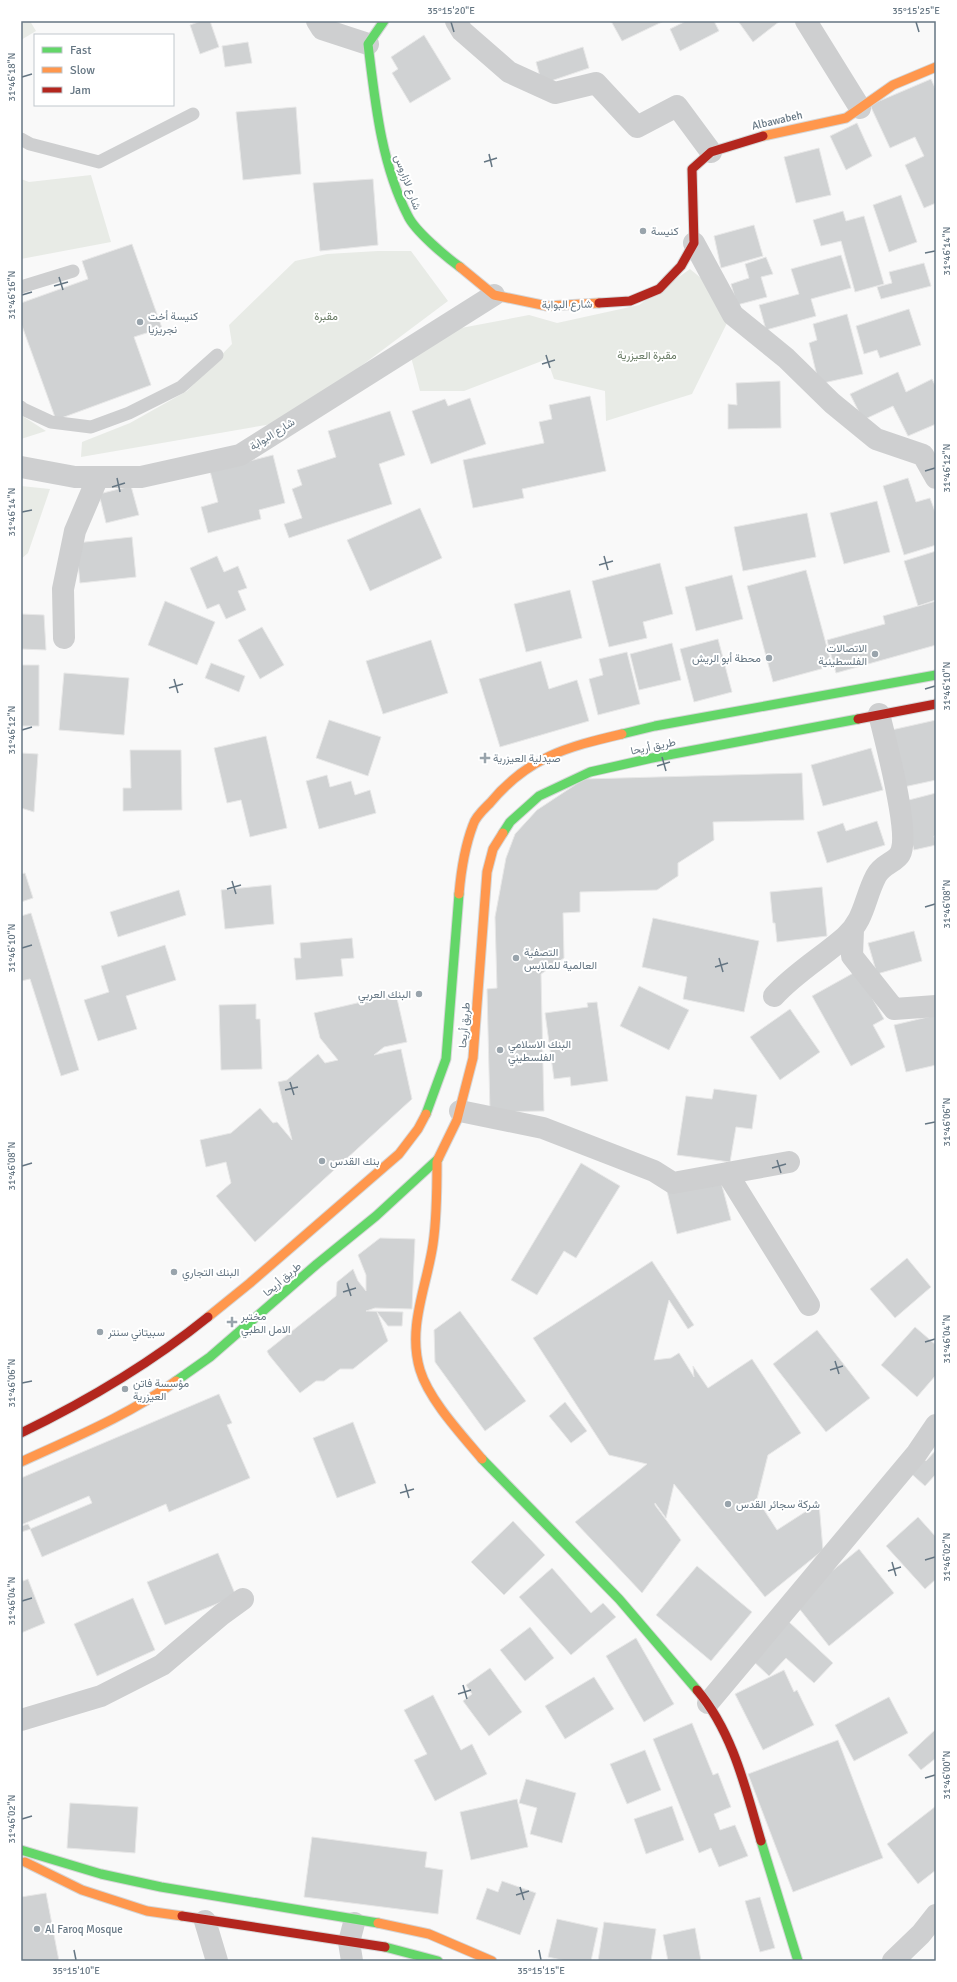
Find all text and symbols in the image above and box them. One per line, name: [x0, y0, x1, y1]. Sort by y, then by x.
text: 35°15'20"E: [427, 5, 475, 17]
text: 35°15'25"E: [892, 5, 940, 17]
legend: [34, 34, 174, 106]
text: Fast: [70, 43, 91, 58]
text: 31°46'18"N: [6, 53, 18, 101]
text: Slow: [70, 63, 95, 78]
text: Jam: [70, 83, 91, 98]
street label: Albawabeh: [750, 108, 804, 133]
street label: شارع لازاروس: [391, 153, 424, 212]
place label: كنيسة: [651, 225, 679, 238]
marker: كنيسة: [638, 226, 648, 236]
text: 31°46'14"N: [941, 227, 953, 275]
text: 31°46'16"N: [6, 271, 18, 319]
street label: شارع البوابة: [542, 298, 593, 312]
place label: كنيسة أخت نجريزيا: [148, 310, 198, 336]
park label: مقبرة: [314, 310, 338, 323]
marker: كنيسة أخت نجريزيا: [135, 317, 145, 327]
park label: مقبرة العيزرية: [617, 349, 677, 362]
street label: شارع البوابة: [247, 415, 298, 454]
text: 31°46'12"N: [941, 444, 953, 492]
text: 31°46'14"N: [6, 488, 18, 536]
place label: الاتصالات الفلسطينية: [818, 642, 867, 668]
marker: الاتصالات الفلسطينية: [870, 649, 880, 659]
place label: محطة أبو الريش: [692, 652, 761, 665]
marker: محطة أبو الريش: [764, 653, 774, 663]
text: 31°46'10"N: [941, 662, 953, 710]
text: 31°46'12"N: [6, 706, 18, 754]
street label: طريق أريحا: [629, 735, 677, 758]
place label: صيدلية العيزرية: [493, 752, 561, 765]
marker: صيدلية العيزرية: [480, 753, 490, 763]
text: 31°46'08"N: [941, 880, 953, 928]
text: 31°46'10"N: [6, 924, 18, 972]
place label: التصفية العالمية للملابس: [524, 946, 597, 972]
marker: التصفية العالمية للملابس: [511, 953, 521, 963]
place label: البنك العربي: [358, 988, 411, 1004]
marker: البنك العربي: [414, 989, 424, 999]
street label: طريق أريحا: [456, 1002, 473, 1048]
place label: البنك الاسلامي الفلسطيني: [508, 1038, 571, 1067]
marker: البنك الاسلامي الفلسطيني: [495, 1045, 505, 1055]
text: 31°46'06"N: [941, 1098, 953, 1146]
text: 31°46'08"N: [6, 1142, 18, 1190]
place label: بنك القدس: [330, 1155, 379, 1168]
marker: بنك القدس: [317, 1156, 327, 1166]
street label: طريق أريحا: [261, 1259, 304, 1299]
place label: البنك التجاري: [182, 1266, 239, 1282]
marker: البنك التجاري: [169, 1267, 179, 1277]
place label: مختبر الامل الطبي: [240, 1310, 291, 1339]
text: 31°46'04"N: [941, 1315, 953, 1363]
marker: مختبر الامل الطبي: [226, 1316, 238, 1328]
place label: سبيتاني سنتر: [107, 1326, 165, 1342]
marker: سبيتاني سنتر: [95, 1327, 105, 1337]
text: 31°46'06"N: [6, 1359, 18, 1407]
place label: مؤسسة فاتن العيزرية: [133, 1377, 189, 1403]
marker: مؤسسة فاتن العيزرية: [120, 1384, 130, 1394]
place label: شركة سجائر القدس: [736, 1498, 820, 1511]
marker: شركة سجائر القدس: [723, 1499, 733, 1509]
text: 31°46'02"N: [941, 1533, 953, 1581]
text: 31°46'04"N: [6, 1577, 18, 1625]
text: 31°46'00"N: [941, 1751, 953, 1799]
text: 31°46'02"N: [6, 1795, 18, 1843]
place label: Al Faroq Mosque: [45, 1923, 123, 1936]
marker: Al Faroq Mosque: [32, 1924, 42, 1934]
text: 35°15'10"E: [52, 1965, 100, 1977]
text: 35°15'15"E: [517, 1965, 565, 1977]

